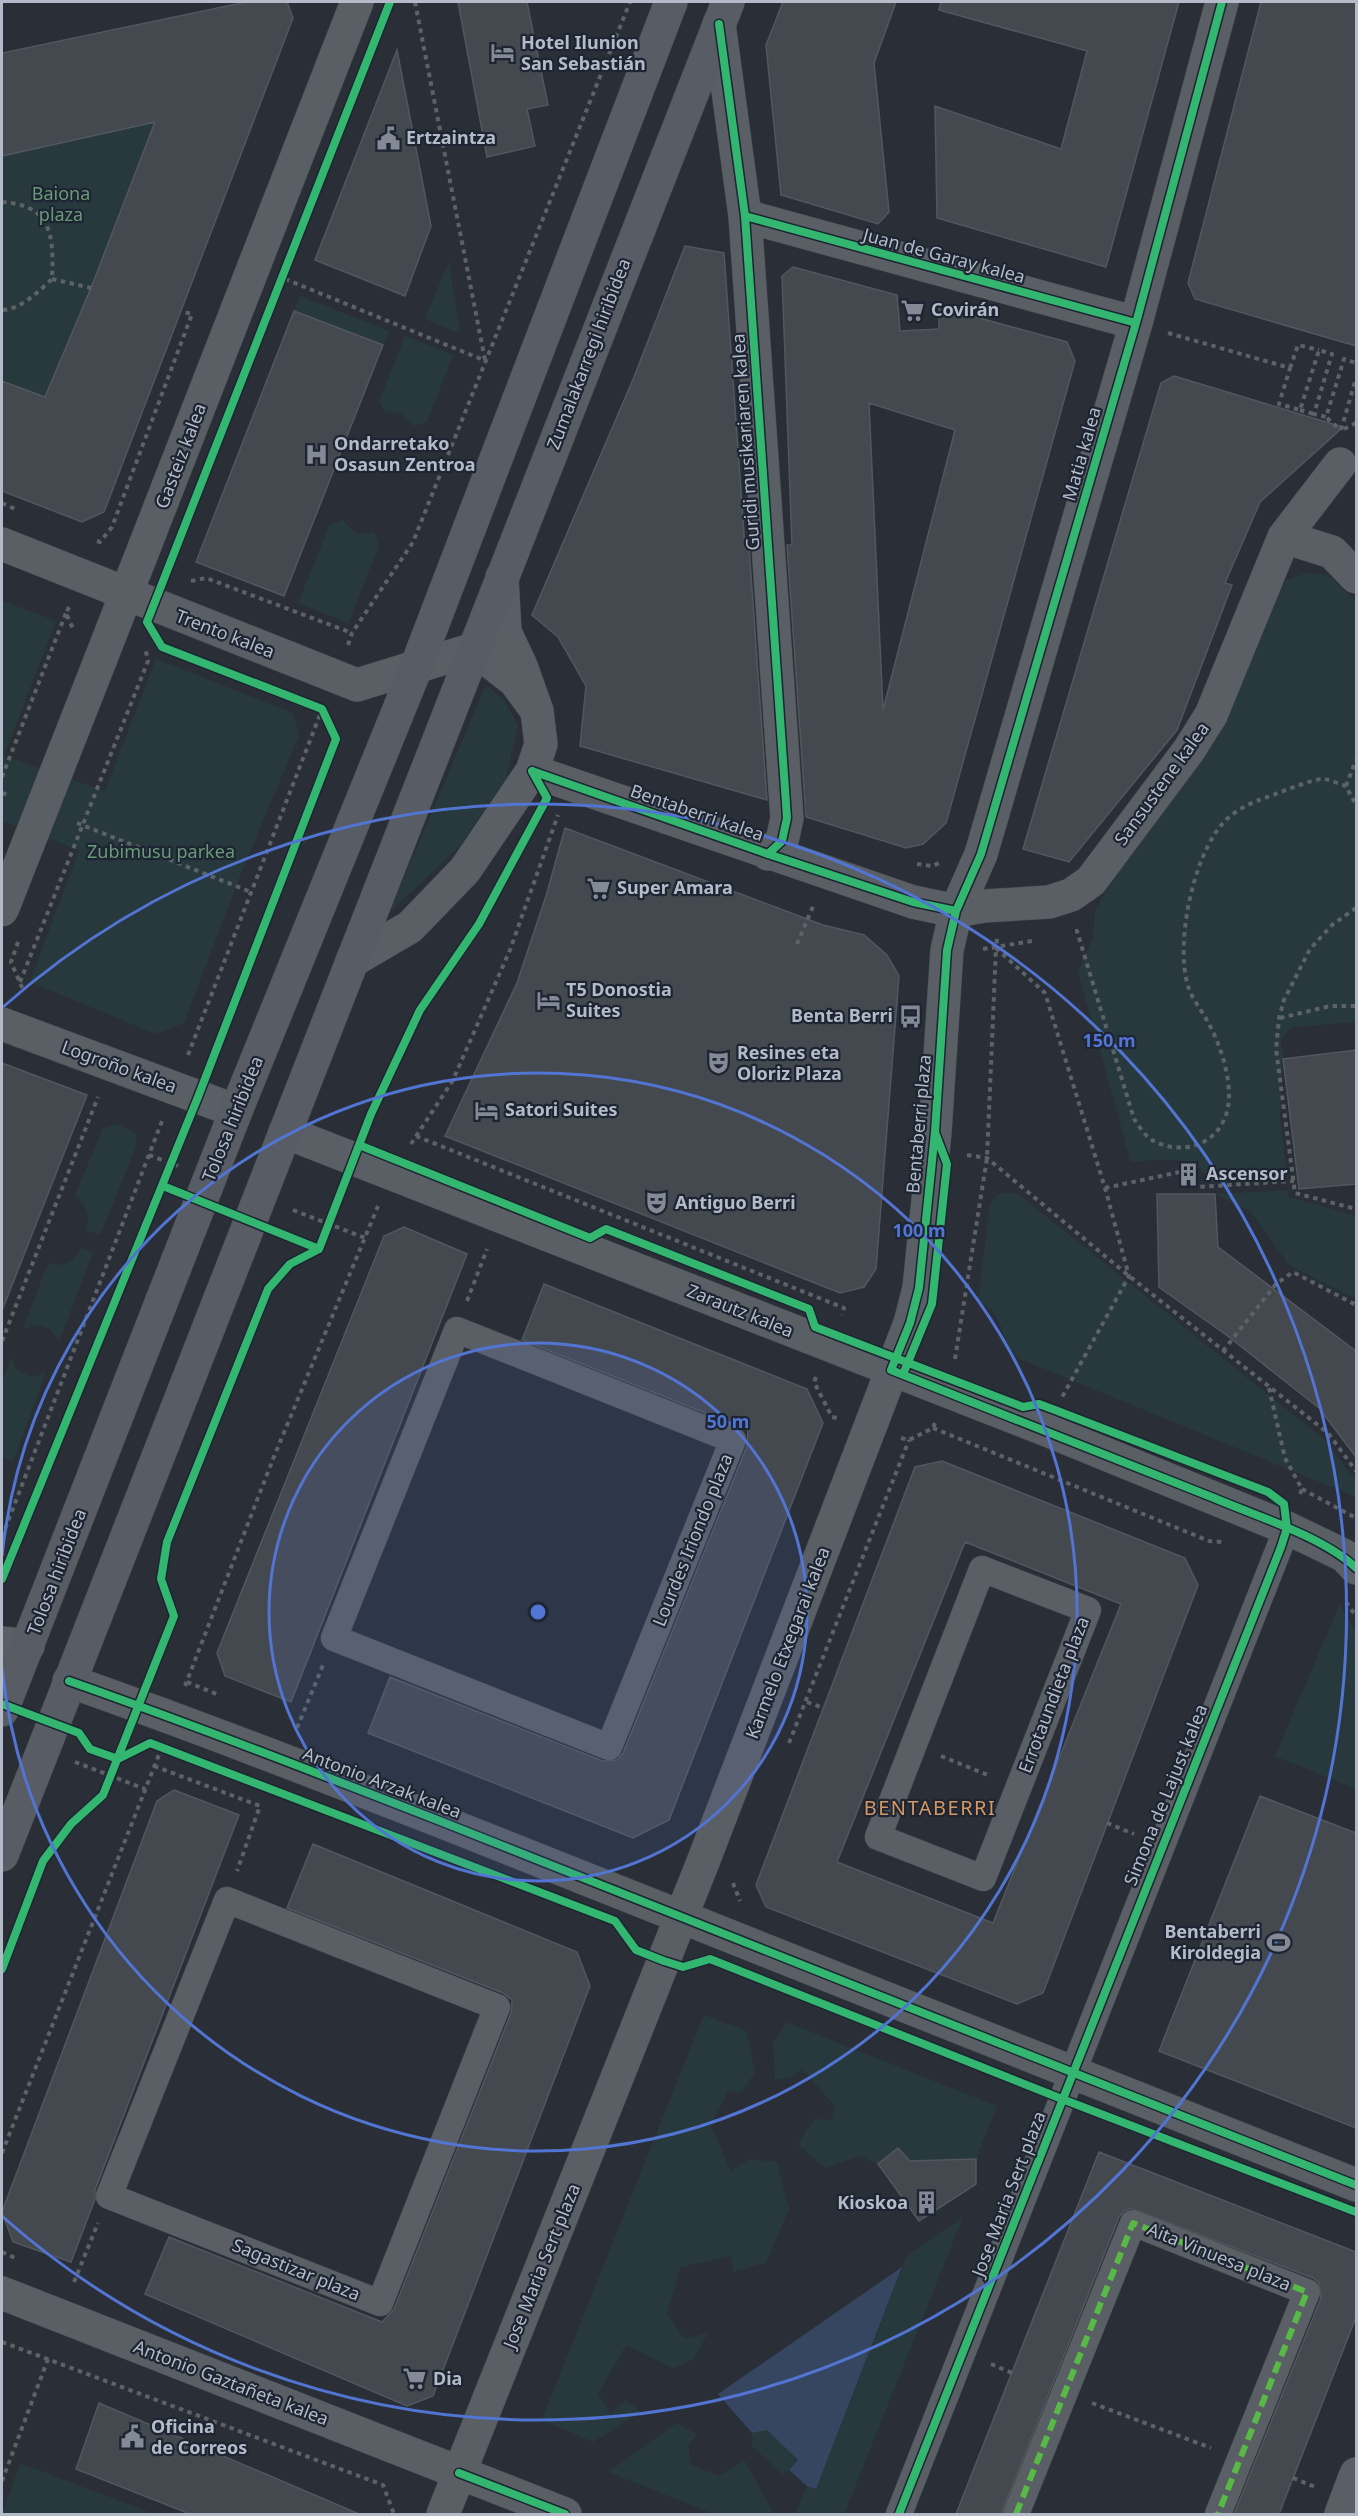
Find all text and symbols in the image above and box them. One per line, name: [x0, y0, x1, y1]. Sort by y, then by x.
place label: Hotel Ilunion San Sebastián: [521, 30, 646, 75]
hotel icon: Hotel Ilunion San Sebastián: [490, 40, 516, 66]
public building icon: Ertzaintza: [375, 125, 401, 151]
place label: Ertzaintza: [406, 125, 496, 149]
park label: Baiona plaza: [32, 181, 90, 226]
street label: Juan de Garay kalea: [859, 221, 1028, 288]
street label: Zumalakarregi hiribidea: [541, 255, 636, 453]
supermarket icon: Covirán: [900, 297, 926, 323]
place label: Covirán: [931, 297, 999, 321]
street label: Guridi musikariaren kalea: [725, 333, 765, 551]
street label: Gasteiz kalea: [149, 400, 211, 512]
street label: Matia kalea: [1056, 404, 1106, 504]
place label: Ondarretako Osasun Zentroa: [334, 431, 476, 476]
hospital icon: Ondarretako Osasun Zentroa: [303, 441, 329, 467]
street label: Trento kalea: [172, 603, 278, 663]
street label: Sansustene kalea: [1108, 717, 1214, 850]
street label: Bentaberri kalea: [627, 778, 767, 846]
park label: Zubimusu parkea: [87, 839, 235, 863]
supermarket icon: Super Amara: [586, 875, 612, 901]
place label: Super Amara: [617, 875, 733, 899]
place label: T5 Donostia Suites: [566, 977, 672, 1022]
hotel icon: T5 Donostia Suites: [535, 987, 561, 1013]
place label: Benta Berri: [791, 1003, 893, 1027]
bus stop icon: Benta Berri: [898, 1003, 924, 1029]
text: 150 m: [1082, 1028, 1136, 1052]
street label: Logroño kalea: [59, 1034, 180, 1098]
place label: Resines eta Oloriz Plaza: [737, 1040, 842, 1085]
theatre icon: Resines eta Oloriz Plaza: [706, 1050, 732, 1076]
street label: Tolosa hiribidea: [196, 1052, 268, 1185]
street label: Bentaberri plaza: [900, 1053, 936, 1194]
hotel icon: Satori Suites: [474, 1097, 500, 1123]
place label: Satori Suites: [505, 1097, 617, 1121]
building icon: Ascensor: [1175, 1161, 1201, 1187]
place label: Ascensor: [1206, 1161, 1288, 1185]
theatre icon: Antiguo Berri: [644, 1190, 670, 1216]
place label: Antiguo Berri: [675, 1190, 796, 1214]
text: 100 m: [892, 1218, 946, 1242]
street label: Zarautz kalea: [684, 1278, 797, 1342]
text: 50 m: [707, 1409, 749, 1433]
street label: Lourdes Iriondo plaza: [646, 1450, 738, 1630]
street label: Tolosa hiribidea: [21, 1505, 91, 1638]
street label: Karmelo Etxegarai kalea: [739, 1543, 835, 1742]
centre of rings: [528, 1602, 548, 1622]
street label: Errotaundieta plaza: [1012, 1613, 1094, 1776]
street label: Simona de Lajust kalea: [1118, 1700, 1212, 1889]
street label: Antonio Arzak kalea: [300, 1741, 465, 1823]
district label: BENTABERRI: [864, 1794, 996, 1821]
place label: Bentaberri Kiroldegia: [1164, 1919, 1261, 1964]
sports icon: Bentaberri Kiroldegia: [1266, 1929, 1292, 1955]
street label: Jose Maria Sert plaza: [965, 2107, 1051, 2282]
street label: Jose Maria Sert plaza: [496, 2180, 585, 2353]
place label: Kioskoa: [837, 2190, 908, 2214]
building icon: Kioskoa: [913, 2190, 939, 2216]
street label: Aita Vinuesa plaza: [1144, 2216, 1295, 2296]
street label: Sagastizar plaza: [229, 2232, 364, 2306]
street label: Antonio Gaztañeta kalea: [131, 2334, 332, 2430]
supermarket icon: Dia: [402, 2366, 428, 2392]
place label: Dia: [433, 2366, 462, 2390]
place label: Oficina de Correos: [151, 2414, 247, 2459]
public building icon: Oficina de Correos: [120, 2424, 146, 2450]

